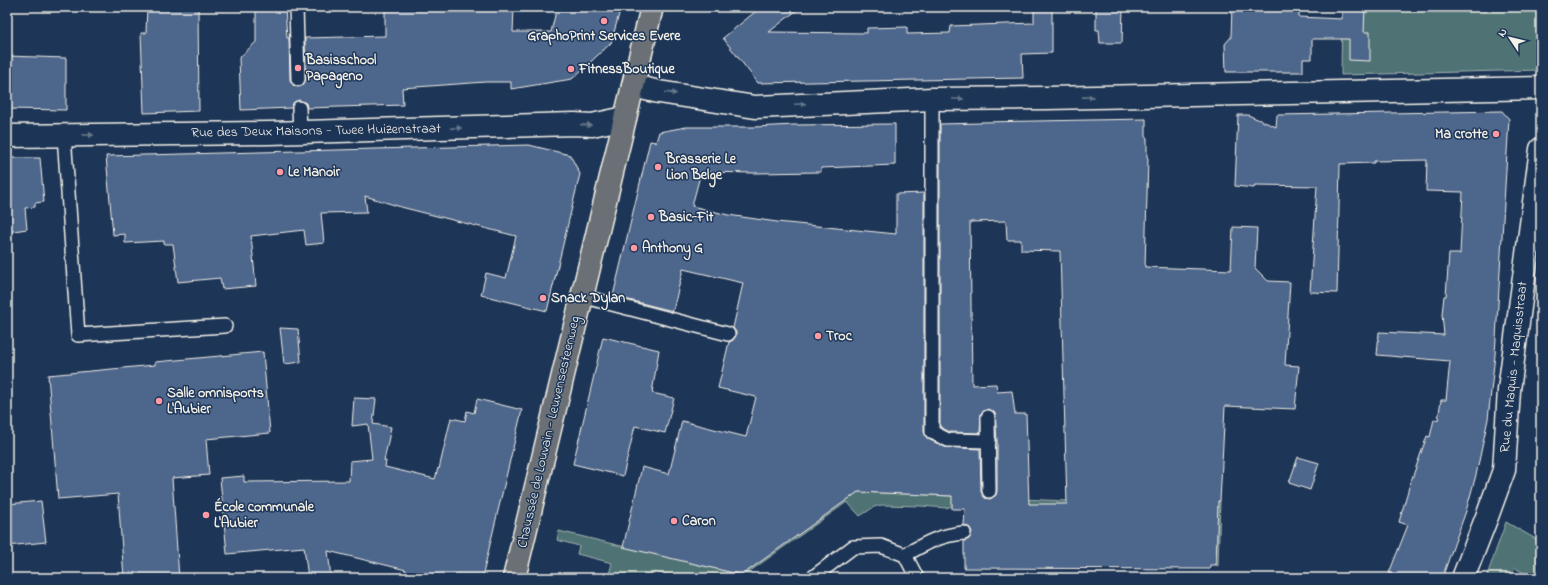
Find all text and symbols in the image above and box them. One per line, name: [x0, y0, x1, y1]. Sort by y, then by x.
marker: GraphoPrint Services Evere: [599, 16, 609, 26]
north arrow: [1490, 18, 1530, 58]
text: N: [1494, 25, 1511, 40]
place label: GraphoPrint Services Evere: [528, 26, 681, 47]
place label: Basisschool Papageno: [305, 50, 377, 89]
place label: FitnessBoutique: [578, 59, 675, 80]
marker: Basisschool Papageno: [293, 63, 303, 73]
marker: FitnessBoutique: [566, 64, 576, 74]
one-way arrow: [665, 90, 677, 96]
one-way arrow: [1082, 94, 1095, 100]
one-way arrow: [952, 96, 965, 102]
one-way arrow: [794, 101, 806, 108]
street label: Rue des Deux Maisons - Twee Huizenstraat: [191, 118, 441, 144]
one-way arrow: [580, 121, 592, 128]
place label: Ma crotte: [1435, 124, 1489, 145]
one-way arrow: [450, 125, 463, 131]
marker: Ma crotte: [1491, 129, 1501, 139]
one-way arrow: [82, 132, 95, 138]
place label: Brasserie Le Lion Belge: [665, 149, 737, 188]
place label: Le Manoir: [288, 162, 341, 183]
marker: Brasserie Le Lion Belge: [653, 162, 663, 172]
marker: Le Manoir: [275, 167, 285, 177]
place label: Basic-Fit: [658, 207, 714, 228]
marker: Basic-Fit: [646, 212, 656, 222]
place label: Anthony G: [642, 238, 703, 261]
marker: Anthony G: [629, 243, 639, 253]
street label: Rue du Maquis - Maquisstraat: [1495, 280, 1533, 454]
place label: Snack Dylan: [551, 288, 625, 311]
marker: Snack Dylan: [538, 293, 548, 303]
street label: Chaussée de Louvain - Leuvensesteenweg: [512, 314, 587, 550]
place label: Troc: [826, 326, 853, 347]
marker: Troc: [813, 331, 823, 341]
place label: Salle omnisports L'Aubier: [167, 383, 264, 420]
marker: Salle omnisports L'Aubier: [154, 396, 164, 406]
place label: École communale L'Aubier: [214, 497, 315, 534]
marker: École communale L'Aubier: [201, 510, 211, 520]
place label: Caron: [682, 511, 716, 532]
marker: Caron: [669, 516, 679, 526]

